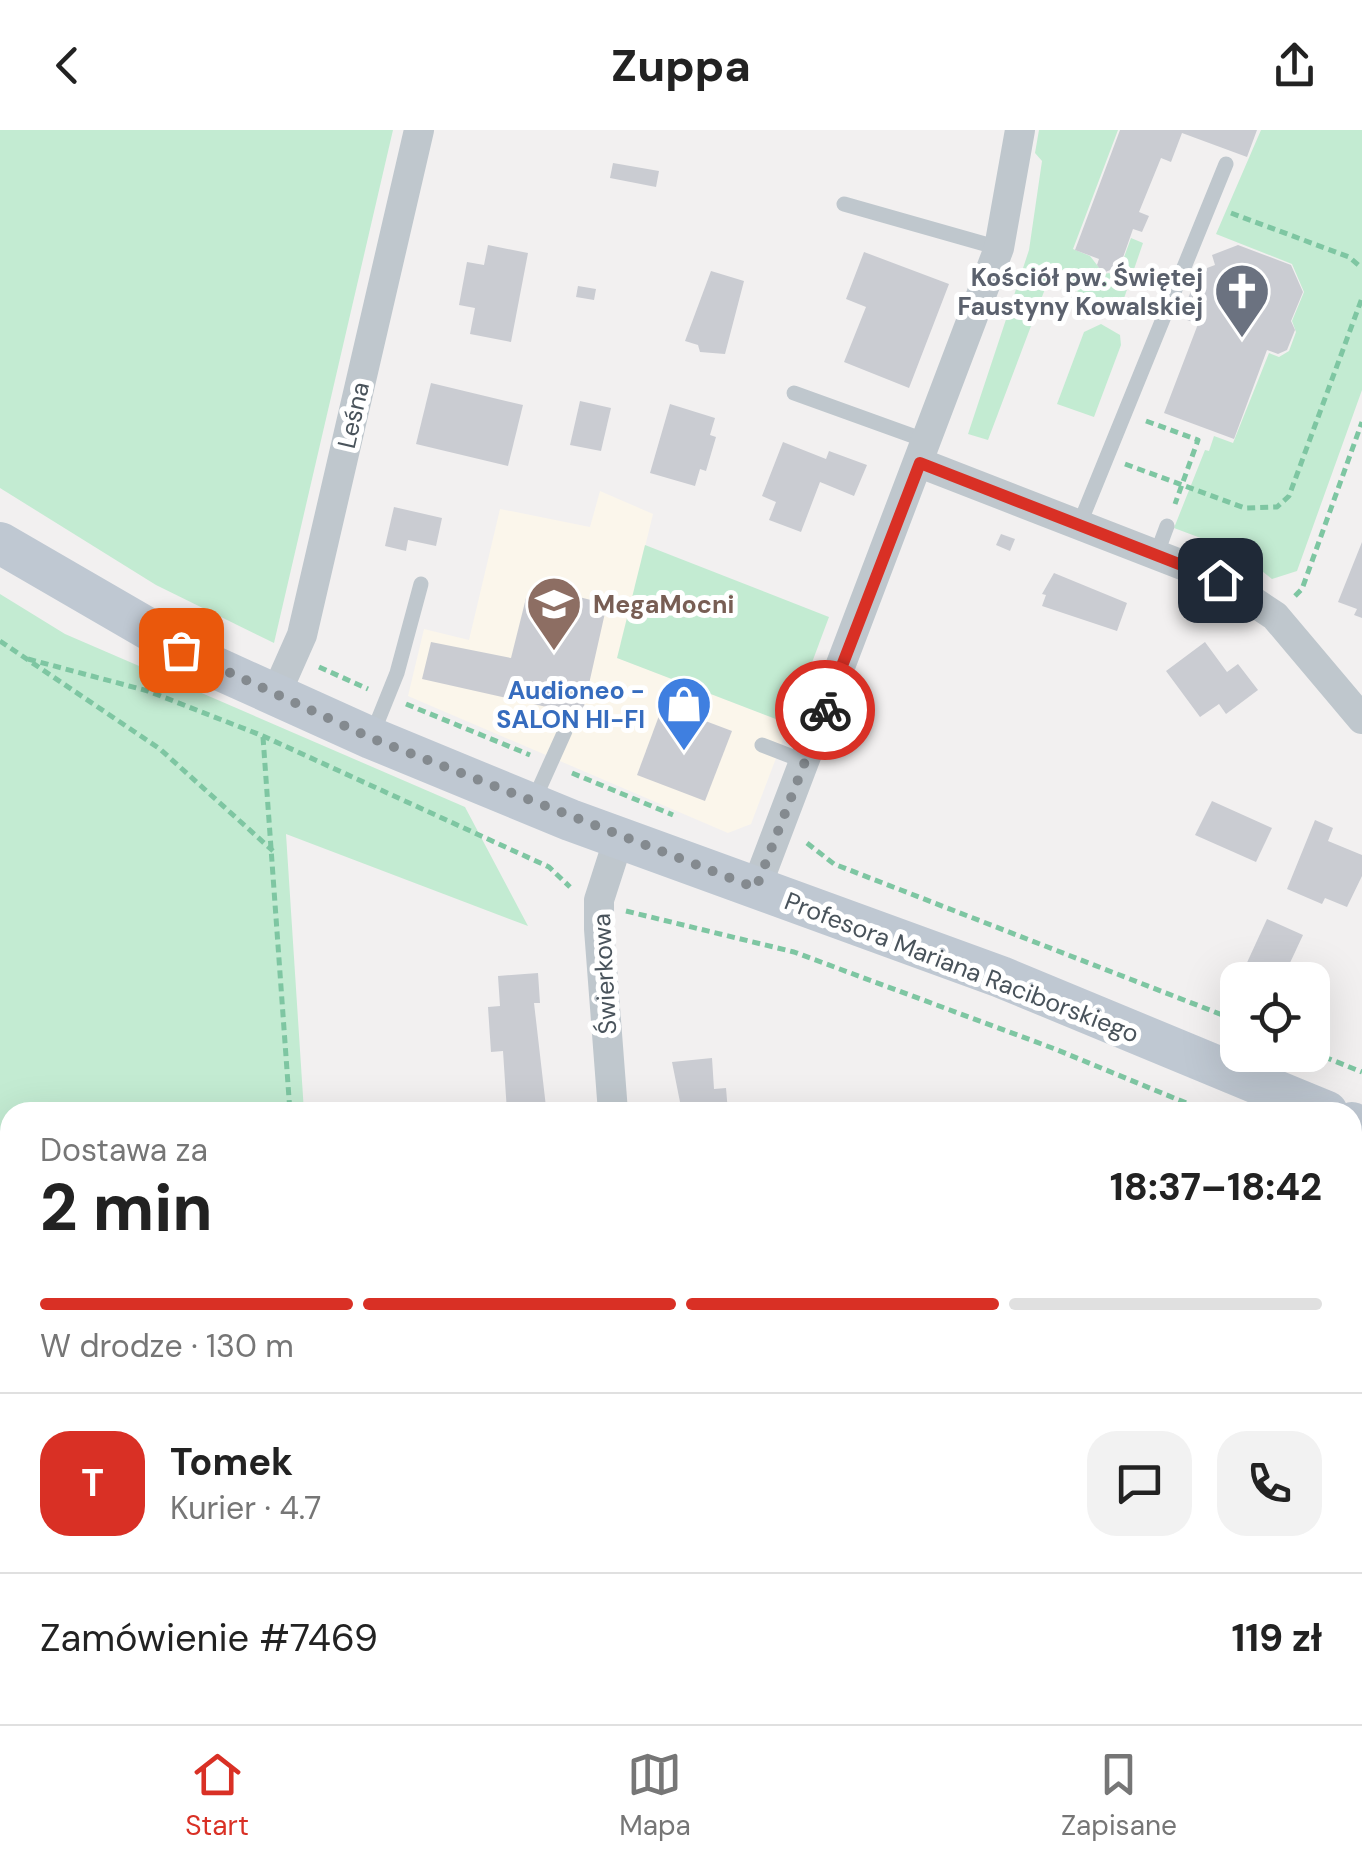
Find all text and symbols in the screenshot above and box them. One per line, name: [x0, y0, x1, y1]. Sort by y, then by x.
text: Zuppa: [611, 36, 751, 95]
icon: back: [40, 38, 95, 93]
icon: share: [1267, 38, 1322, 93]
place label: Kościół pw. Świętej Faustyny Kowalskiej: [958, 261, 1203, 323]
church icon: Kościół pw. Świętej Faustyny Kowalskiej: [1212, 261, 1272, 340]
street label: Leśna: [330, 379, 377, 452]
pin: [1178, 538, 1263, 623]
icon: home: [1193, 553, 1248, 608]
school or university icon: MegaMocni: [524, 574, 584, 653]
place label: MegaMocni: [593, 588, 734, 621]
pin: [139, 608, 224, 693]
icon: bag: [154, 623, 209, 678]
courier: [775, 660, 875, 760]
place label: Audioneo - SALON HI-FI: [496, 674, 645, 736]
shop icon: Audioneo - SALON HI-FI: [654, 674, 714, 753]
icon: bike: [798, 683, 853, 738]
street label: Profesora Mariana Raciborskiego: [780, 885, 1144, 1050]
street label: Świerkowa: [585, 913, 624, 1035]
map controls: [1220, 962, 1330, 1072]
button: locate: [1220, 962, 1330, 1072]
text: Dostawa za: [40, 1129, 208, 1171]
text: 18:37–18:42: [1110, 1162, 1322, 1212]
text: 2 min: [40, 1166, 213, 1250]
text: W drodze · 130 m: [40, 1325, 294, 1367]
button: chat: [1087, 1431, 1192, 1536]
button: phone: [1217, 1431, 1322, 1536]
text: Tomek: [170, 1437, 293, 1487]
text: T: [81, 1458, 104, 1508]
text: Kurier · 4.7: [170, 1487, 321, 1529]
text: Zamówienie #7469: [40, 1613, 378, 1663]
text: 119 zł: [1231, 1613, 1322, 1663]
tab: Start: [185, 1747, 249, 1844]
tab: Mapa: [619, 1747, 691, 1844]
tab: Zapisane: [1061, 1747, 1177, 1844]

